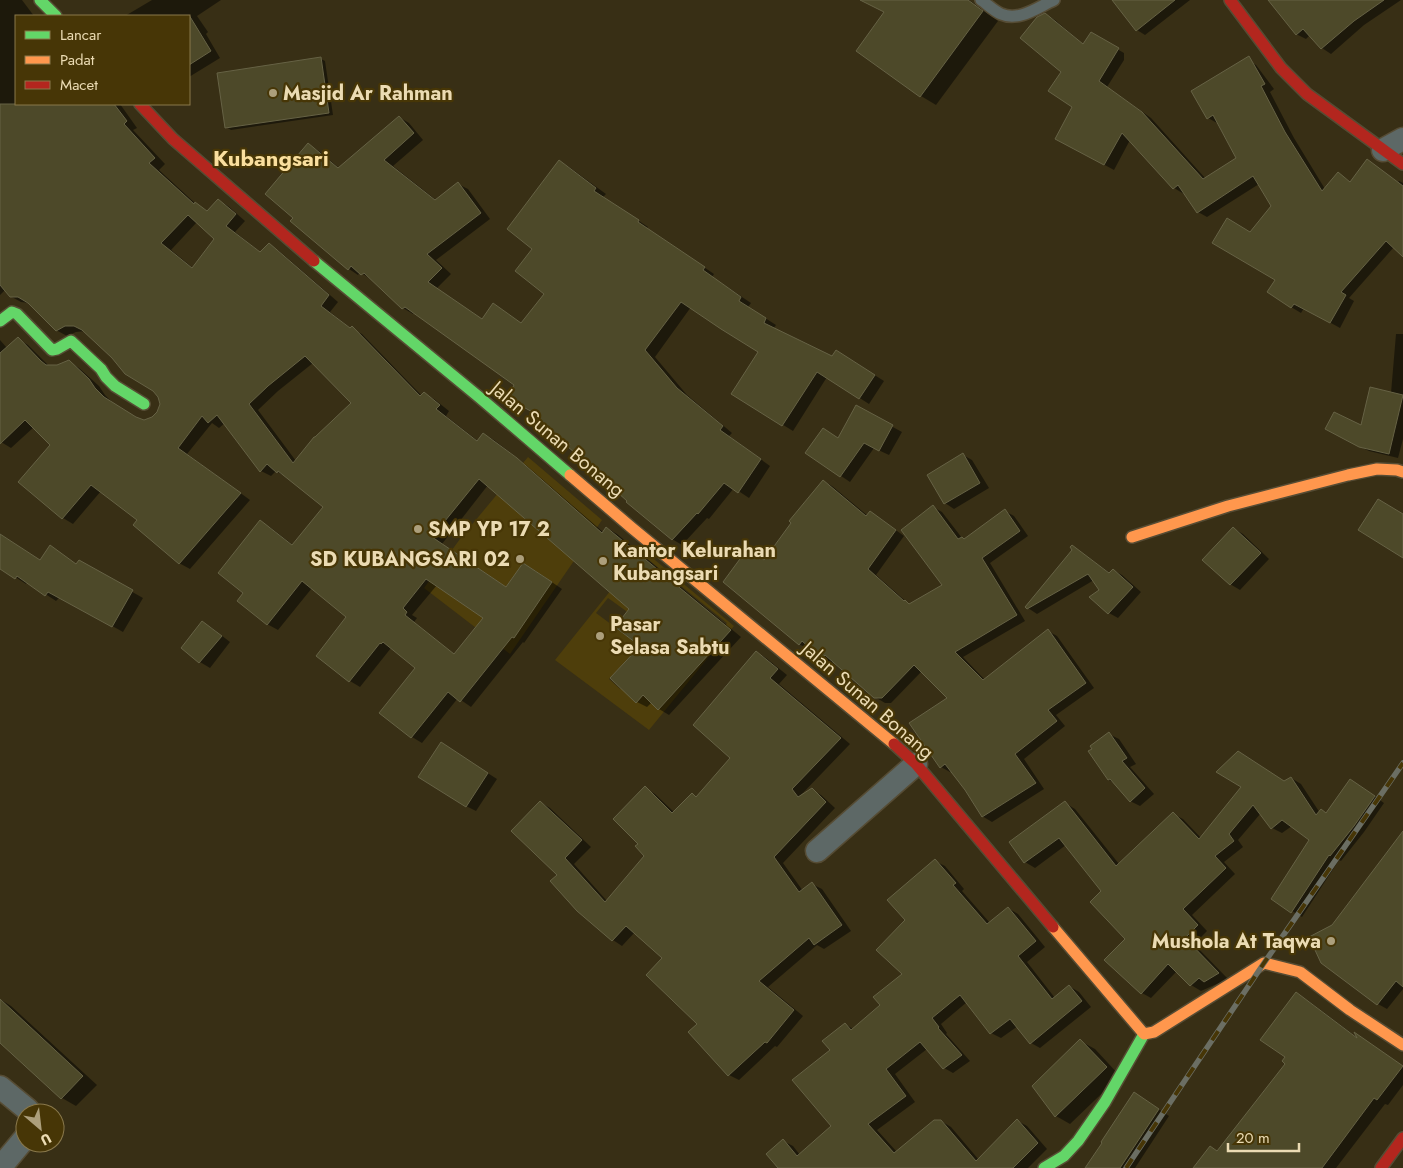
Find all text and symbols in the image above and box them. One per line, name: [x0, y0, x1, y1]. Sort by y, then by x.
legend: [15, 15, 190, 105]
text: Lancar: [60, 24, 102, 46]
text: Padat: [60, 49, 95, 71]
text: Macet: [60, 74, 98, 96]
place label: Masjid Ar Rahman: [283, 79, 453, 108]
marker: Masjid Ar Rahman: [267, 87, 279, 99]
district label: Kubangsari: [213, 142, 329, 174]
street label: Jalan Sunan Bonang: [482, 373, 631, 504]
place label: SMP YP 17 2: [428, 515, 550, 544]
marker: SMP YP 17 2: [412, 523, 424, 535]
place label: Kantor Kelurahan Kubangsari: [613, 536, 776, 588]
place label: SD KUBANGSARI 02: [310, 545, 510, 574]
marker: SD KUBANGSARI 02: [514, 553, 526, 565]
marker: Kantor Kelurahan Kubangsari: [597, 555, 609, 567]
place label: Pasar Selasa Sabtu: [610, 610, 730, 662]
marker: Pasar Selasa Sabtu: [594, 630, 606, 642]
street label: Jalan Sunan Bonang: [793, 633, 940, 766]
place label: Mushola At Taqwa: [1152, 927, 1321, 956]
marker: Mushola At Taqwa: [1325, 935, 1337, 947]
north arrow: [15, 1103, 65, 1153]
scale bar: [1228, 1120, 1299, 1152]
text: 20 m: [1236, 1127, 1270, 1149]
text: U: [37, 1128, 55, 1151]

